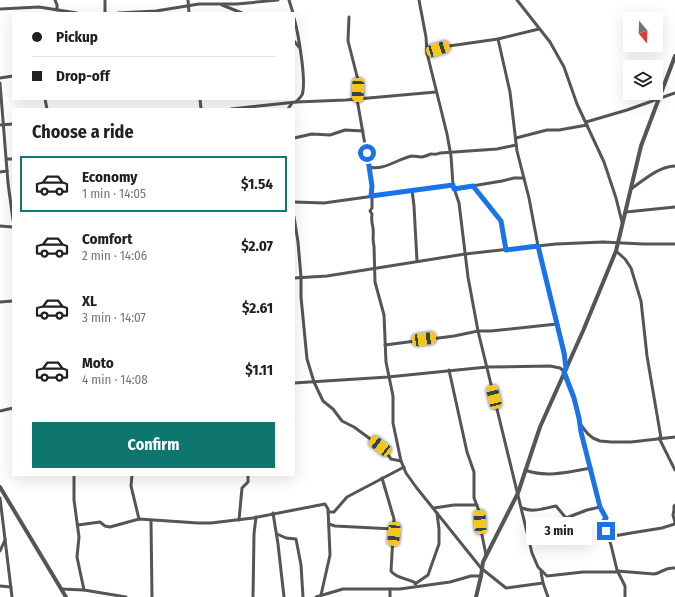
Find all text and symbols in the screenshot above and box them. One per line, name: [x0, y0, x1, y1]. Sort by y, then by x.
north arrow: [623, 12, 663, 52]
map controls: [623, 12, 663, 100]
text: Pickup: [56, 28, 98, 46]
car: [425, 40, 451, 58]
button: layers: [623, 60, 663, 100]
text: Drop-off: [56, 67, 110, 85]
car: [352, 78, 364, 102]
text: Choose a ride: [32, 121, 134, 143]
route start: [358, 144, 376, 162]
icon: car: [34, 166, 70, 202]
text: Economy: [82, 168, 137, 186]
text: $1.54: [241, 175, 273, 193]
text: 1 min · 14:05: [82, 186, 146, 201]
icon: car: [34, 228, 70, 264]
text: Comfort: [82, 230, 133, 248]
text: $2.07: [241, 237, 273, 255]
text: 2 min · 14:06: [82, 248, 147, 263]
icon: car: [34, 290, 70, 326]
text: XL: [82, 292, 97, 310]
text: $2.61: [242, 299, 273, 317]
text: 3 min · 14:07: [82, 310, 146, 325]
car: [411, 331, 437, 347]
icon: car: [34, 352, 70, 388]
text: Moto: [82, 354, 114, 372]
text: $1.11: [245, 361, 273, 379]
text: 4 min · 14:08: [82, 372, 148, 387]
car: [485, 384, 503, 410]
button: Confirm: [32, 422, 275, 468]
car: [367, 434, 393, 458]
car: [473, 510, 487, 534]
callout: 3 min: [526, 517, 592, 545]
car: [387, 522, 401, 546]
route end: [597, 522, 615, 540]
text: 3 min: [545, 523, 573, 538]

